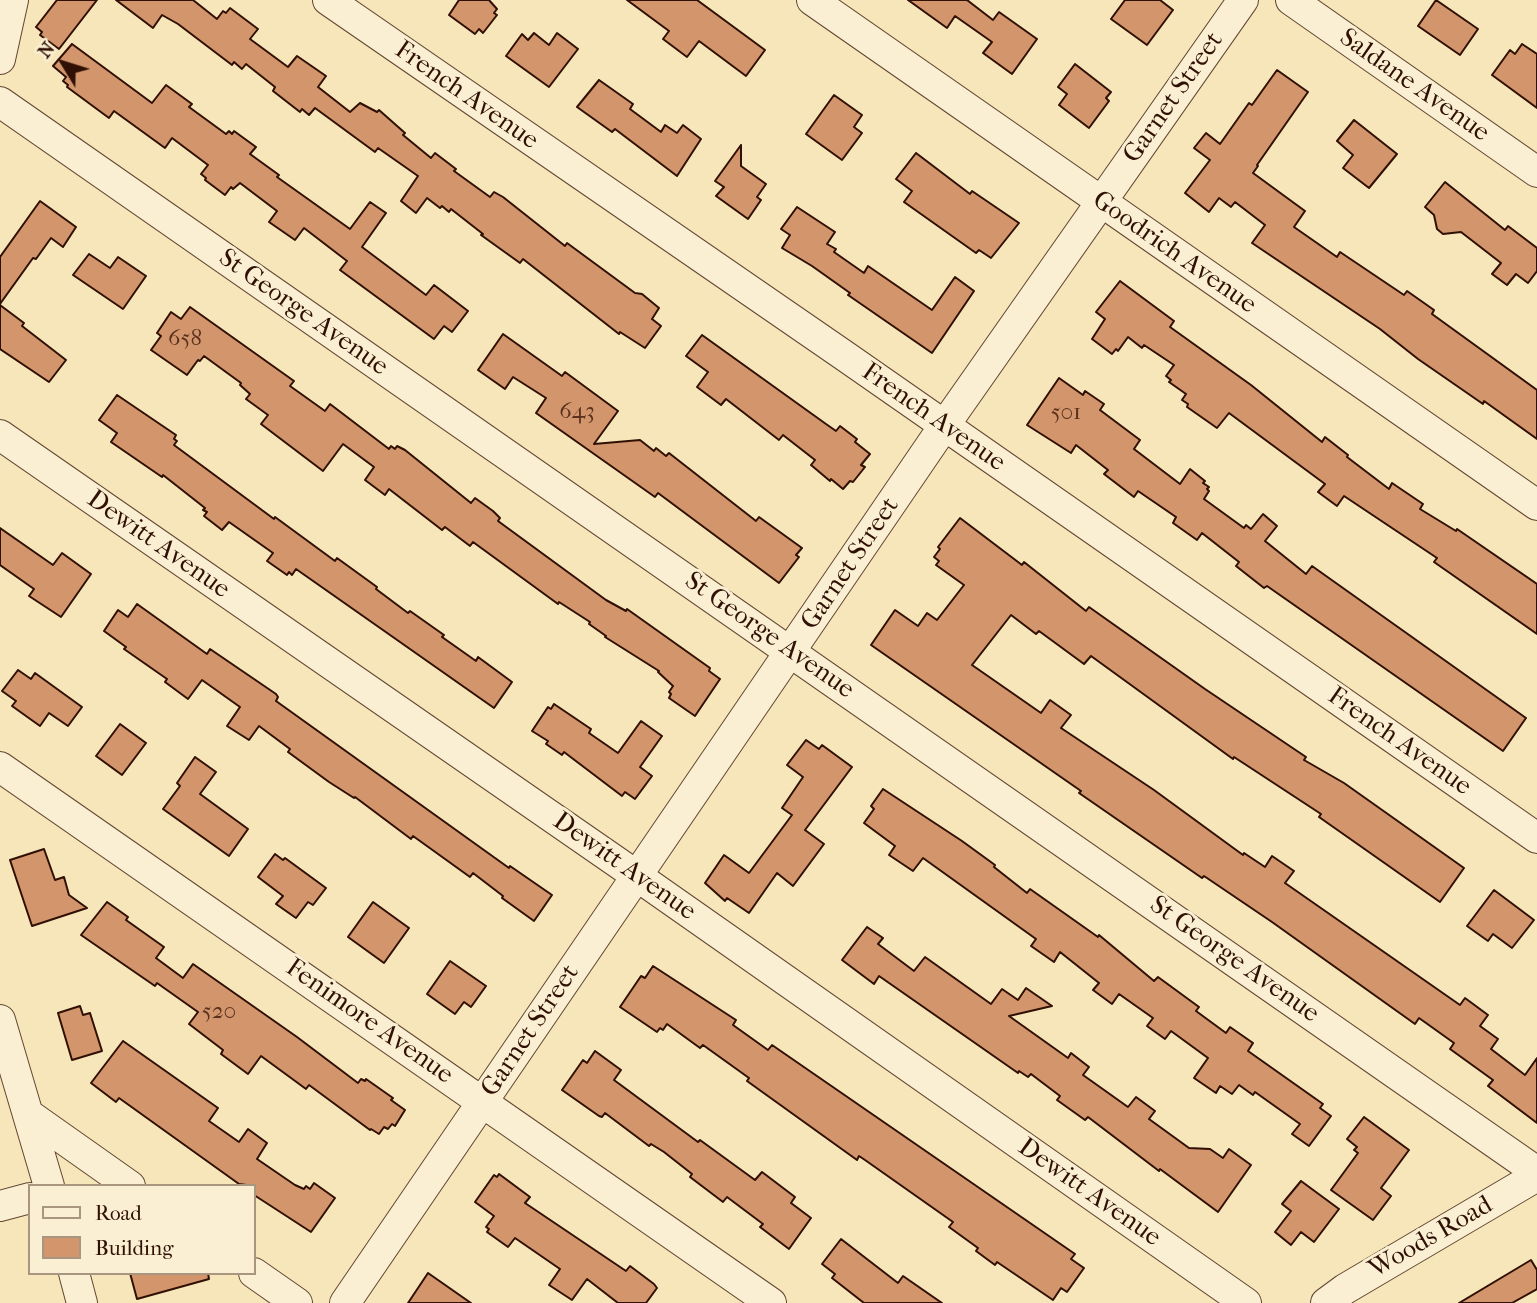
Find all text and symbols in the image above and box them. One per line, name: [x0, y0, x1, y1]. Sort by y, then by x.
street label: Saldane Avenue: [1333, 23, 1495, 149]
street label: Garnet Street: [1117, 26, 1231, 170]
north arrow: [28, 28, 98, 98]
street label: French Avenue: [388, 35, 544, 157]
text: N: [33, 38, 60, 63]
street label: Goodrich Avenue: [1086, 185, 1262, 321]
street label: St George Avenue: [212, 243, 394, 383]
house number: 658: [168, 325, 202, 353]
street label: French Avenue: [855, 357, 1011, 479]
house number: 643: [559, 398, 595, 426]
house number: 501: [1051, 399, 1081, 427]
street label: Dewitt Avenue: [80, 484, 236, 606]
street label: Garnet Street: [795, 492, 907, 636]
street label: St George Avenue: [678, 566, 860, 706]
street label: French Avenue: [1321, 681, 1477, 803]
street label: Dewitt Avenue: [546, 806, 702, 928]
street label: St George Avenue: [1143, 890, 1325, 1030]
street label: Fenimore Avenue: [279, 953, 459, 1091]
street label: Garnet Street: [475, 959, 587, 1103]
house number: 520: [202, 998, 236, 1026]
street label: Dewitt Avenue: [1011, 1132, 1167, 1254]
legend: [28, 1184, 256, 1275]
street label: Woods Road: [1364, 1190, 1498, 1286]
text: Road: [95, 1201, 142, 1225]
text: Building: [95, 1236, 173, 1260]

